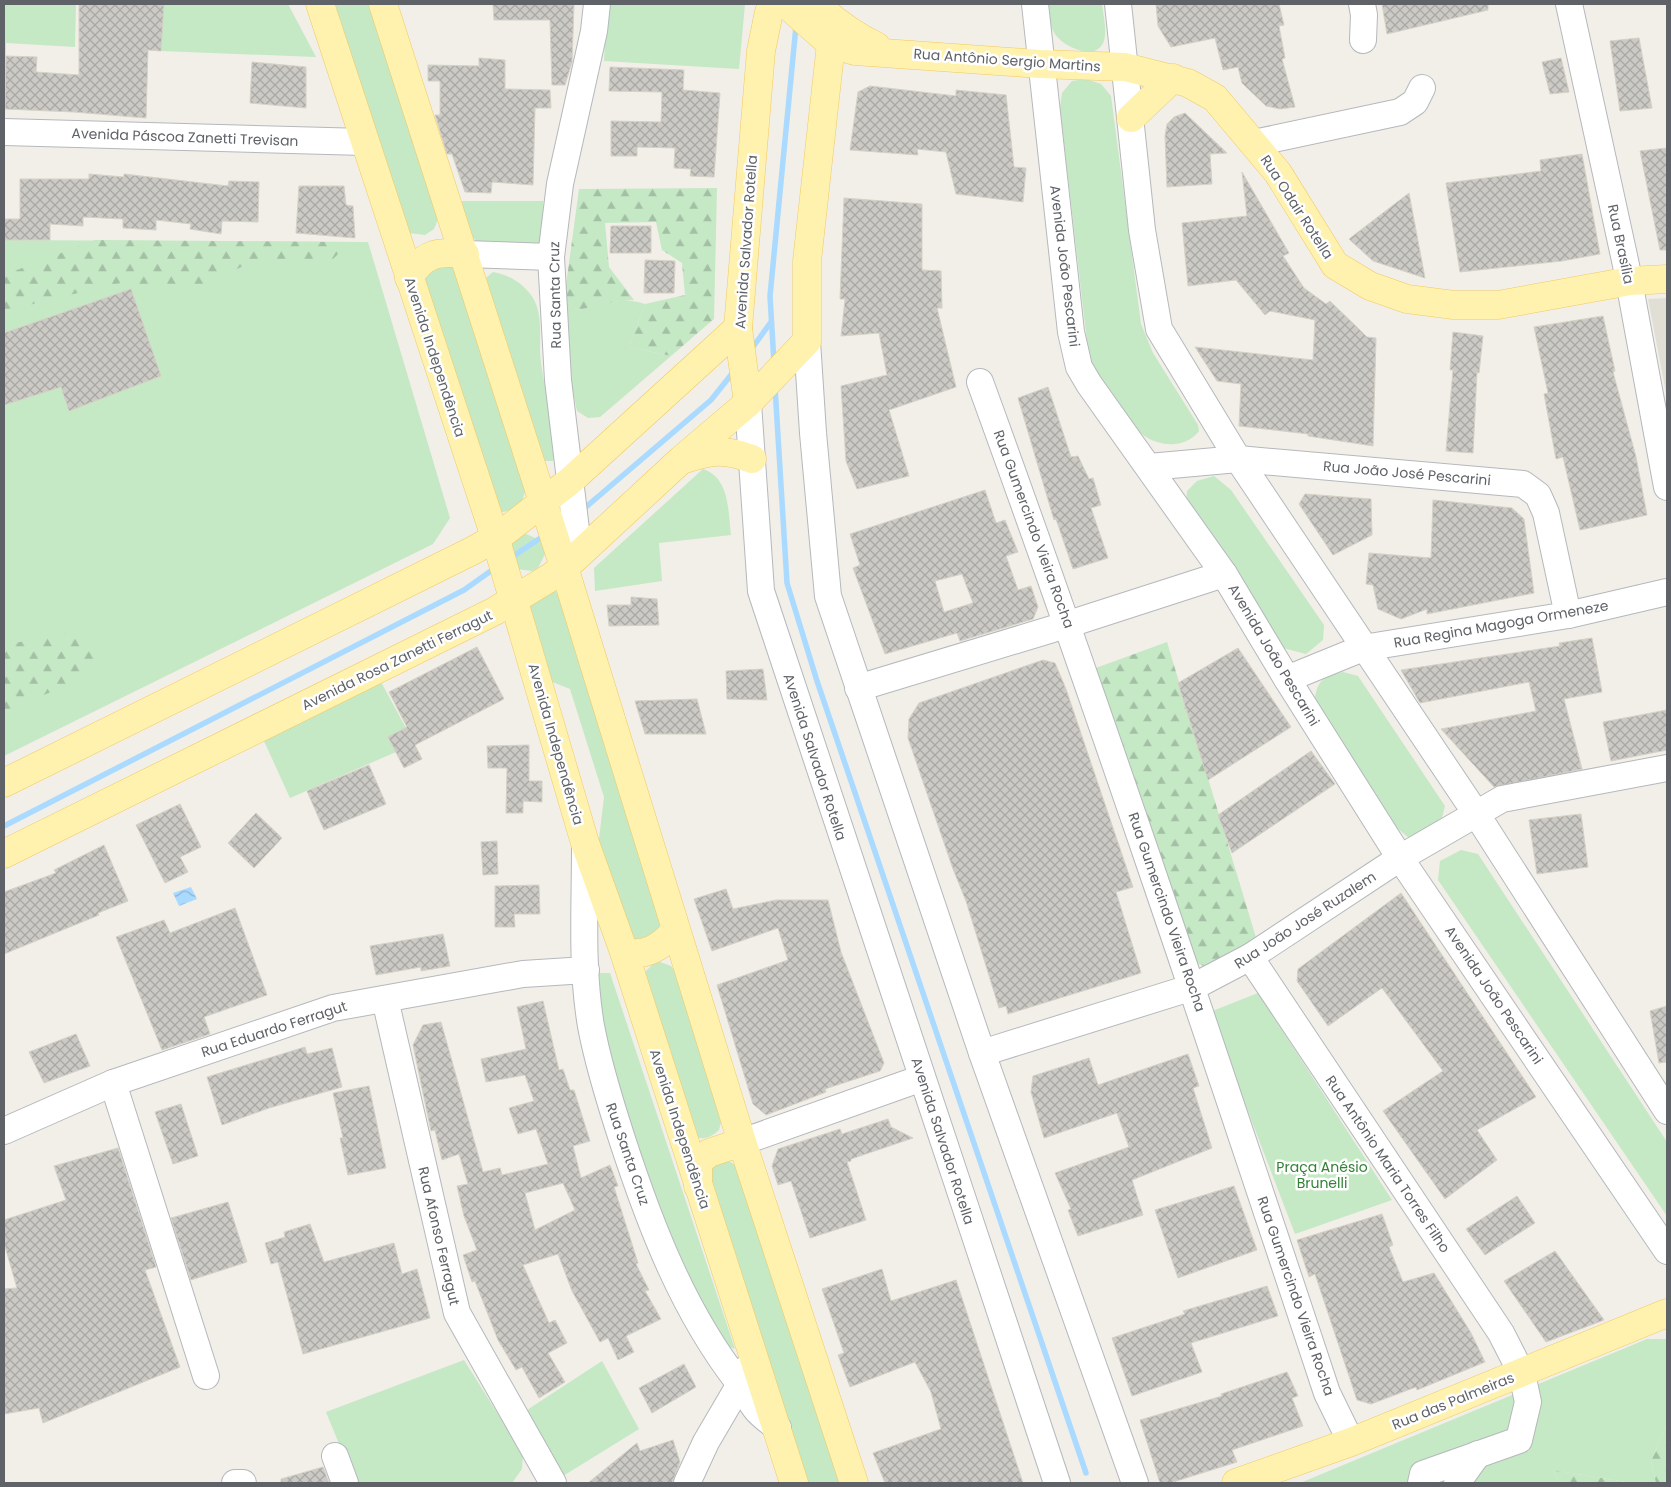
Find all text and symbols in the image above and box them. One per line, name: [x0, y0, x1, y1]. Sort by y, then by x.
street label: Rua Antônio Sergio Martins: [913, 43, 1101, 77]
street label: Avenida Páscoa Zanetti Trevisan: [71, 123, 299, 151]
street label: Rua Odair Rotella: [1256, 151, 1338, 263]
street label: Avenida Salvador Rotella: [730, 154, 762, 330]
street label: Avenida João Pescarini: [1045, 184, 1085, 348]
street label: Rua Brasília: [1603, 202, 1639, 286]
street label: Rua Santa Cruz: [544, 241, 566, 349]
street label: Avenida Independência: [400, 274, 470, 440]
street label: Rua Gumercindo Vieira Rocha: [989, 427, 1079, 631]
street label: Rua João José Pescarini: [1322, 456, 1492, 490]
street label: Avenida João Pescarini: [1224, 580, 1324, 730]
street label: Rua Regina Magoga Ormeneze: [1392, 595, 1610, 653]
street label: Avenida Rosa Zanetti Ferragut: [298, 605, 496, 715]
street label: Avenida Independência: [523, 661, 589, 827]
street label: Avenida Salvador Rotella: [779, 671, 851, 843]
street label: Rua Gumercindo Vieira Rocha: [1123, 810, 1211, 1014]
street label: Rua João José Ruzalem: [1230, 867, 1380, 973]
street label: Avenida João Pescarini: [1440, 922, 1548, 1068]
street label: Rua Eduardo Ferragut: [198, 996, 350, 1062]
street label: Avenida Independência: [645, 1046, 715, 1212]
street label: Avenida Salvador Rotella: [907, 1055, 979, 1227]
street label: Rua Antônio Maria Torres Filho: [1321, 1071, 1455, 1257]
street label: Rua Santa Cruz: [601, 1100, 655, 1208]
park label: Praça Anésio Brunelli: [1276, 1157, 1368, 1193]
street label: Rua Afonso Ferragut: [413, 1165, 465, 1307]
street label: Rua Gumercindo Vieira Rocha: [1252, 1194, 1340, 1398]
street label: Rua das Palmeiras: [1389, 1367, 1517, 1435]

